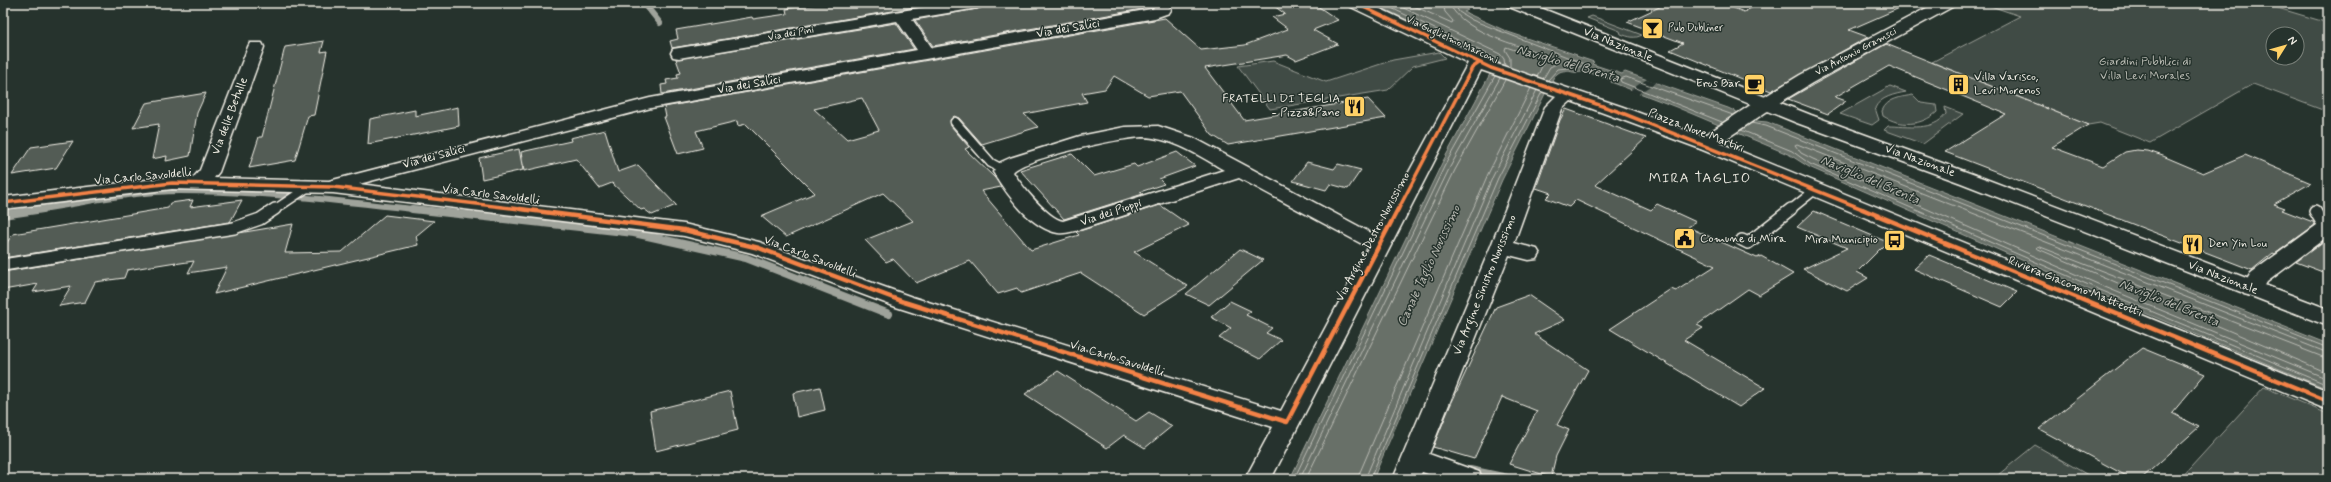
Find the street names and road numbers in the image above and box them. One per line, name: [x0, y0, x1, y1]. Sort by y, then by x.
street label: Via Guglielmo Marconi: [1403, 12, 1501, 69]
street label: Via dei Salici: [1035, 16, 1101, 42]
street label: Via dei Pini: [767, 23, 815, 44]
street label: Via Nazionale: [1581, 24, 1655, 66]
street label: Via Antonio Gramsci: [1813, 24, 1899, 79]
street label: Via dei Salici: [716, 72, 782, 98]
street label: Via delle Betulle: [208, 75, 252, 157]
street label: Piazza Nove Martiri: [1646, 105, 1747, 157]
street label: Via dei Salici: [401, 141, 467, 173]
street label: Via Nazionale: [1883, 141, 1957, 181]
street label: Via Carlo Savoldelli: [94, 165, 192, 189]
street label: Via Argine Destro Novissimo: [1332, 169, 1415, 305]
street label: Via Carlo Savoldelli: [441, 181, 541, 209]
street label: Via dei Pioppi: [1078, 195, 1144, 230]
street label: Via Argine Sinistro Novissimo: [1449, 212, 1522, 358]
street label: Via Carlo Savoldelli: [761, 232, 859, 282]
street label: Riviera Giacomo Matteotti: [2006, 253, 2145, 321]
street label: Via Nazionale: [2186, 257, 2260, 299]
street label: Via Carlo Savoldelli: [1068, 337, 1166, 381]

